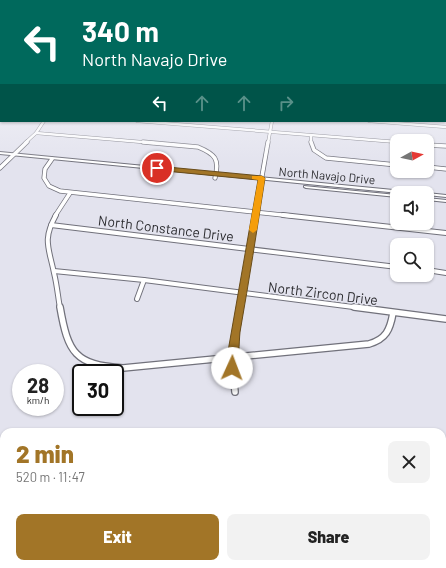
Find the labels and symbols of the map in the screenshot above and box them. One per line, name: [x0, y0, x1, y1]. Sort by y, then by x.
north arrow: [390, 134, 434, 178]
pin: [140, 151, 174, 185]
street label: North Navajo Drive: [278, 164, 376, 186]
street label: North Constance Drive: [97, 211, 235, 245]
street label: North Zircon Drive: [267, 278, 379, 308]
position arrow: [211, 347, 253, 389]
speed limit sign: 30: [72, 364, 124, 416]

